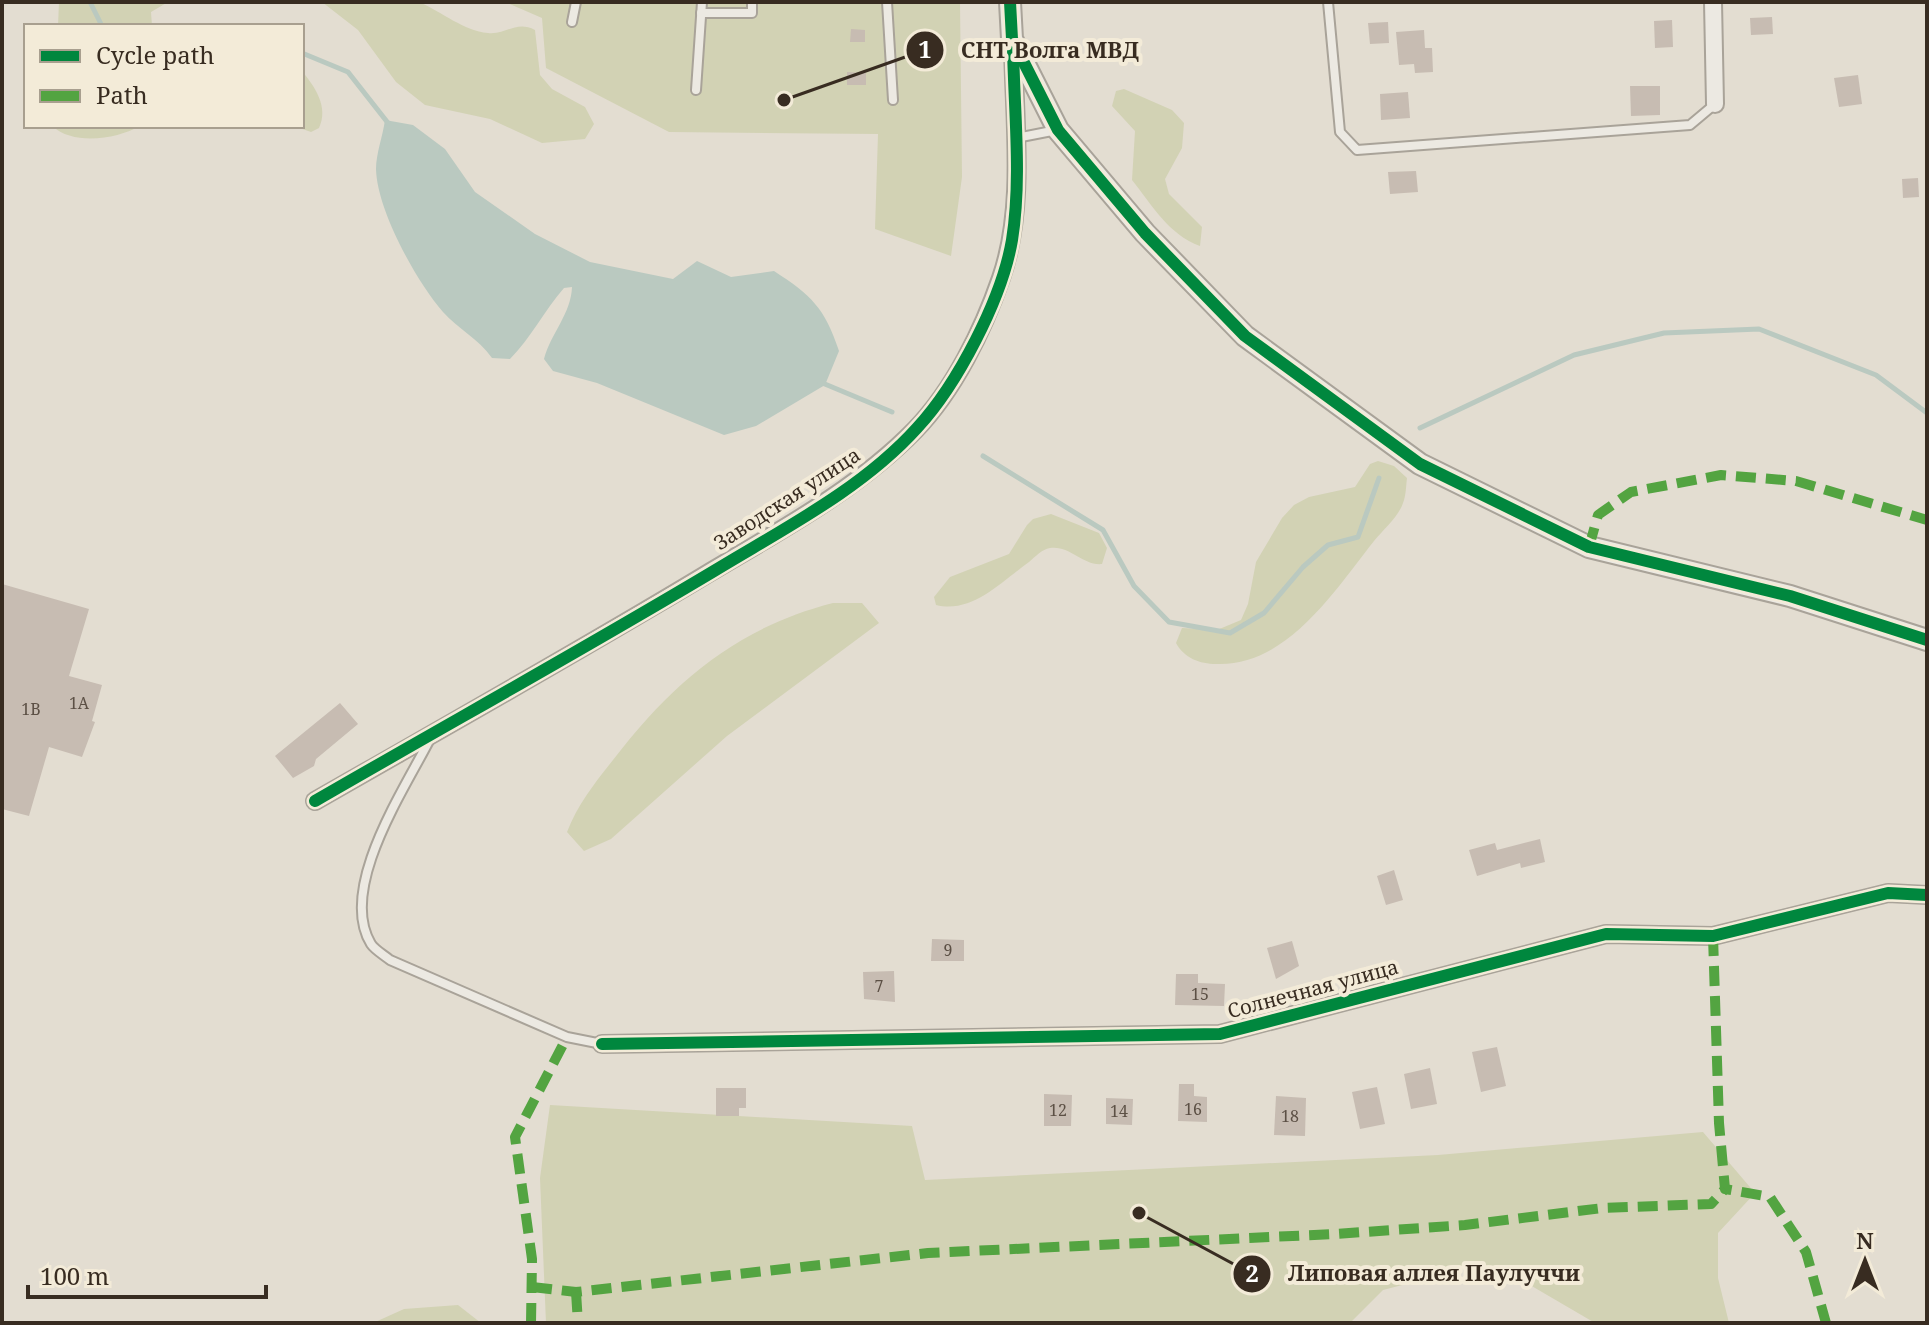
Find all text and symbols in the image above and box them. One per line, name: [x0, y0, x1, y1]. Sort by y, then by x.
legend: [24, 24, 304, 128]
callout: СНТ Волга МВД: [905, 27, 1155, 73]
text: 1: [918, 32, 932, 65]
text: СНТ Волга МВД: [961, 34, 1139, 64]
text: Cycle path: [96, 38, 215, 71]
text: Path: [96, 78, 148, 111]
street label: Заводская улица: [708, 441, 865, 556]
house number: 1А: [69, 692, 90, 714]
house number: 1В: [21, 698, 41, 720]
house number: 9: [944, 939, 952, 961]
street label: Солнечная улица: [1224, 953, 1401, 1024]
house number: 7: [875, 975, 884, 997]
house number: 15: [1191, 983, 1209, 1005]
house number: 16: [1184, 1098, 1202, 1120]
house number: 12: [1049, 1099, 1067, 1121]
house number: 14: [1110, 1100, 1128, 1122]
house number: 18: [1281, 1105, 1299, 1127]
north arrow: [1825, 1221, 1905, 1301]
text: N: [1856, 1225, 1874, 1255]
scale bar: [28, 1249, 266, 1299]
callout: Липовая аллея Паулуччи: [1232, 1251, 1596, 1297]
text: 2: [1245, 1256, 1259, 1289]
text: Липовая аллея Паулуччи: [1288, 1257, 1580, 1287]
text: 100 m: [40, 1259, 109, 1292]

